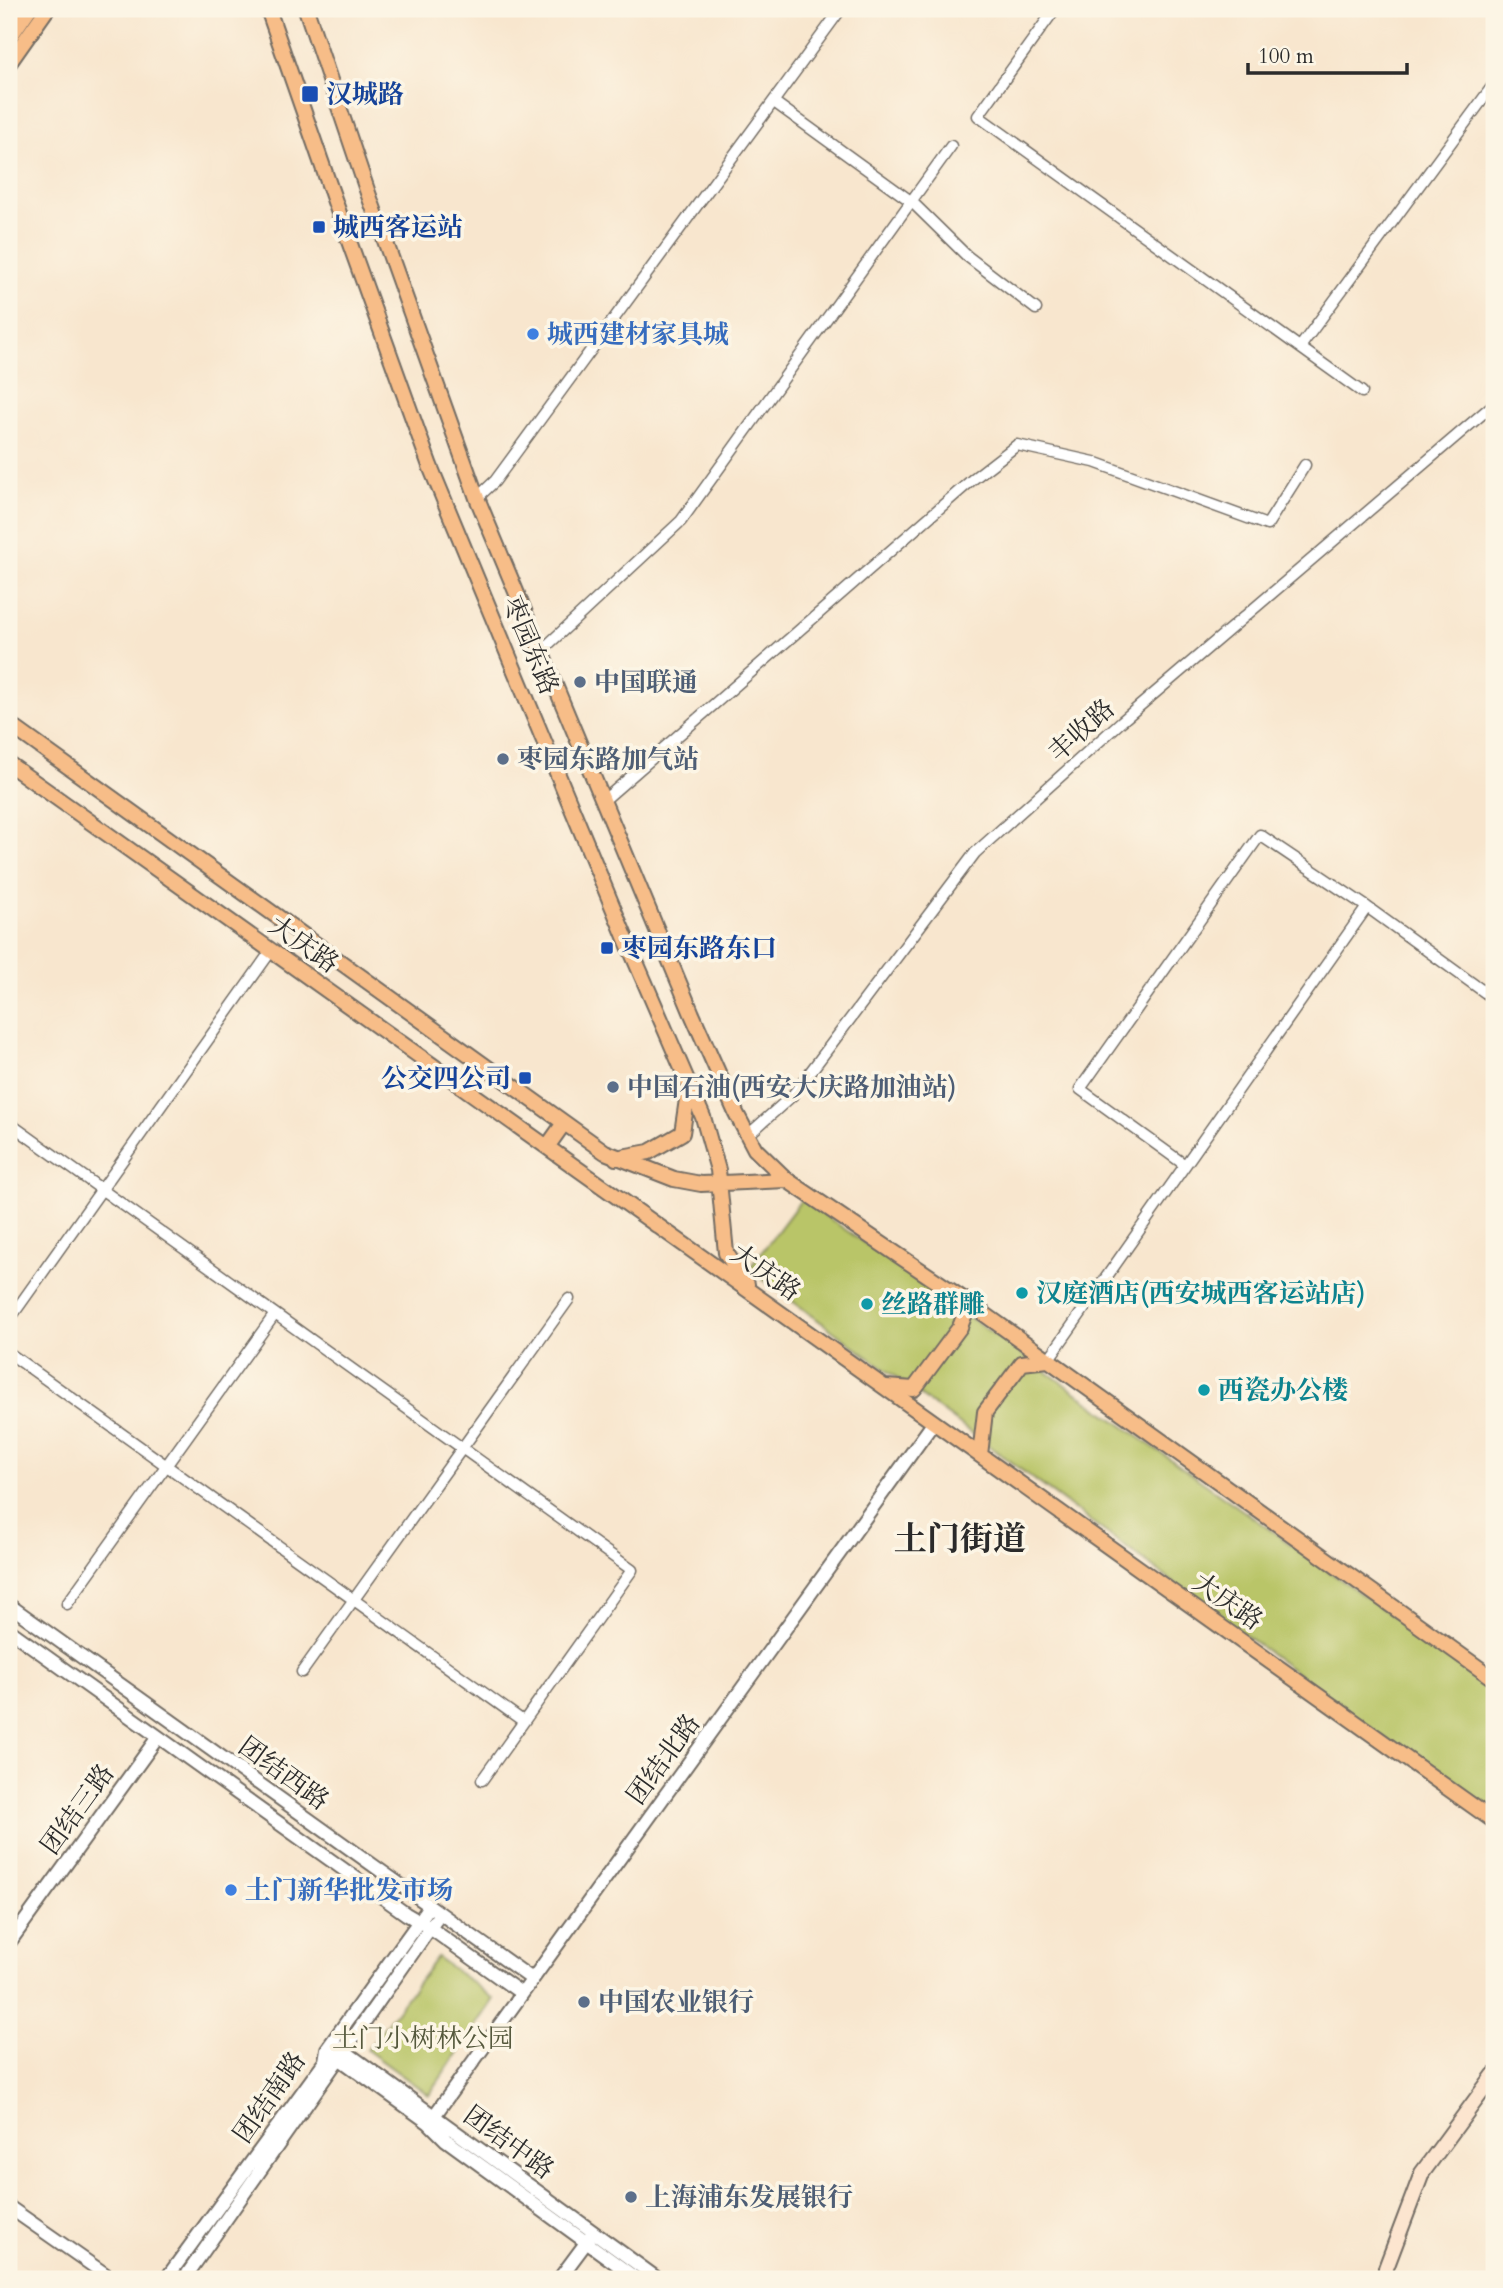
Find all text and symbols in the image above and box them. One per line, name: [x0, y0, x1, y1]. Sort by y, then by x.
scale bar: [1248, 32, 1407, 76]
text: 100 m: [1258, 42, 1314, 71]
place label: 汉城路: [326, 77, 404, 112]
marker: 汉城路: [300, 84, 320, 104]
place label: 城西客运站: [333, 210, 463, 245]
marker: 城西客运站: [311, 219, 327, 235]
place label: 城西建材家具城: [547, 317, 729, 352]
marker: 城西建材家具城: [525, 326, 541, 342]
street label: 枣园东路: [494, 590, 567, 700]
place label: 中国联通: [594, 665, 698, 700]
marker: 中国联通: [572, 674, 588, 690]
street label: 丰收路: [1041, 691, 1122, 769]
place label: 枣园东路加气站: [517, 742, 699, 777]
marker: 枣园东路加气站: [495, 751, 511, 767]
street label: 大庆路: [262, 908, 346, 981]
place label: 枣园东路东口: [621, 931, 777, 966]
marker: 枣园东路东口: [599, 940, 615, 956]
place label: 公交四公司: [381, 1061, 511, 1096]
marker: 公交四公司: [517, 1070, 533, 1086]
place label: 中国石油(西安大庆路加油站): [627, 1070, 957, 1105]
marker: 中国石油(西安大庆路加油站): [605, 1079, 621, 1095]
street label: 大庆路: [724, 1236, 808, 1309]
place label: 汉庭酒店(西安城西客运站店): [1036, 1276, 1366, 1311]
marker: 汉庭酒店(西安城西客运站店): [1014, 1285, 1030, 1301]
place label: 丝路群雕: [881, 1287, 985, 1322]
marker: 丝路群雕: [859, 1296, 875, 1312]
place label: 西瓷办公楼: [1218, 1373, 1348, 1408]
marker: 西瓷办公楼: [1196, 1382, 1212, 1398]
district label: 土门街道: [894, 1517, 1026, 1562]
street label: 大庆路: [1186, 1565, 1270, 1638]
street label: 团结北路: [619, 1707, 708, 1812]
street label: 团结西路: [231, 1729, 336, 1818]
street label: 团结三路: [33, 1757, 122, 1862]
place label: 土门新华批发市场: [245, 1873, 453, 1908]
marker: 土门新华批发市场: [223, 1882, 239, 1898]
place label: 中国农业银行: [598, 1985, 754, 2020]
marker: 中国农业银行: [576, 1994, 592, 2010]
park label: 土门小树林公园: [332, 2021, 514, 2056]
street label: 团结南路: [225, 2045, 314, 2150]
street label: 团结中路: [456, 2098, 561, 2187]
place label: 上海浦东发展银行: [645, 2180, 853, 2215]
marker: 上海浦东发展银行: [623, 2189, 639, 2205]

